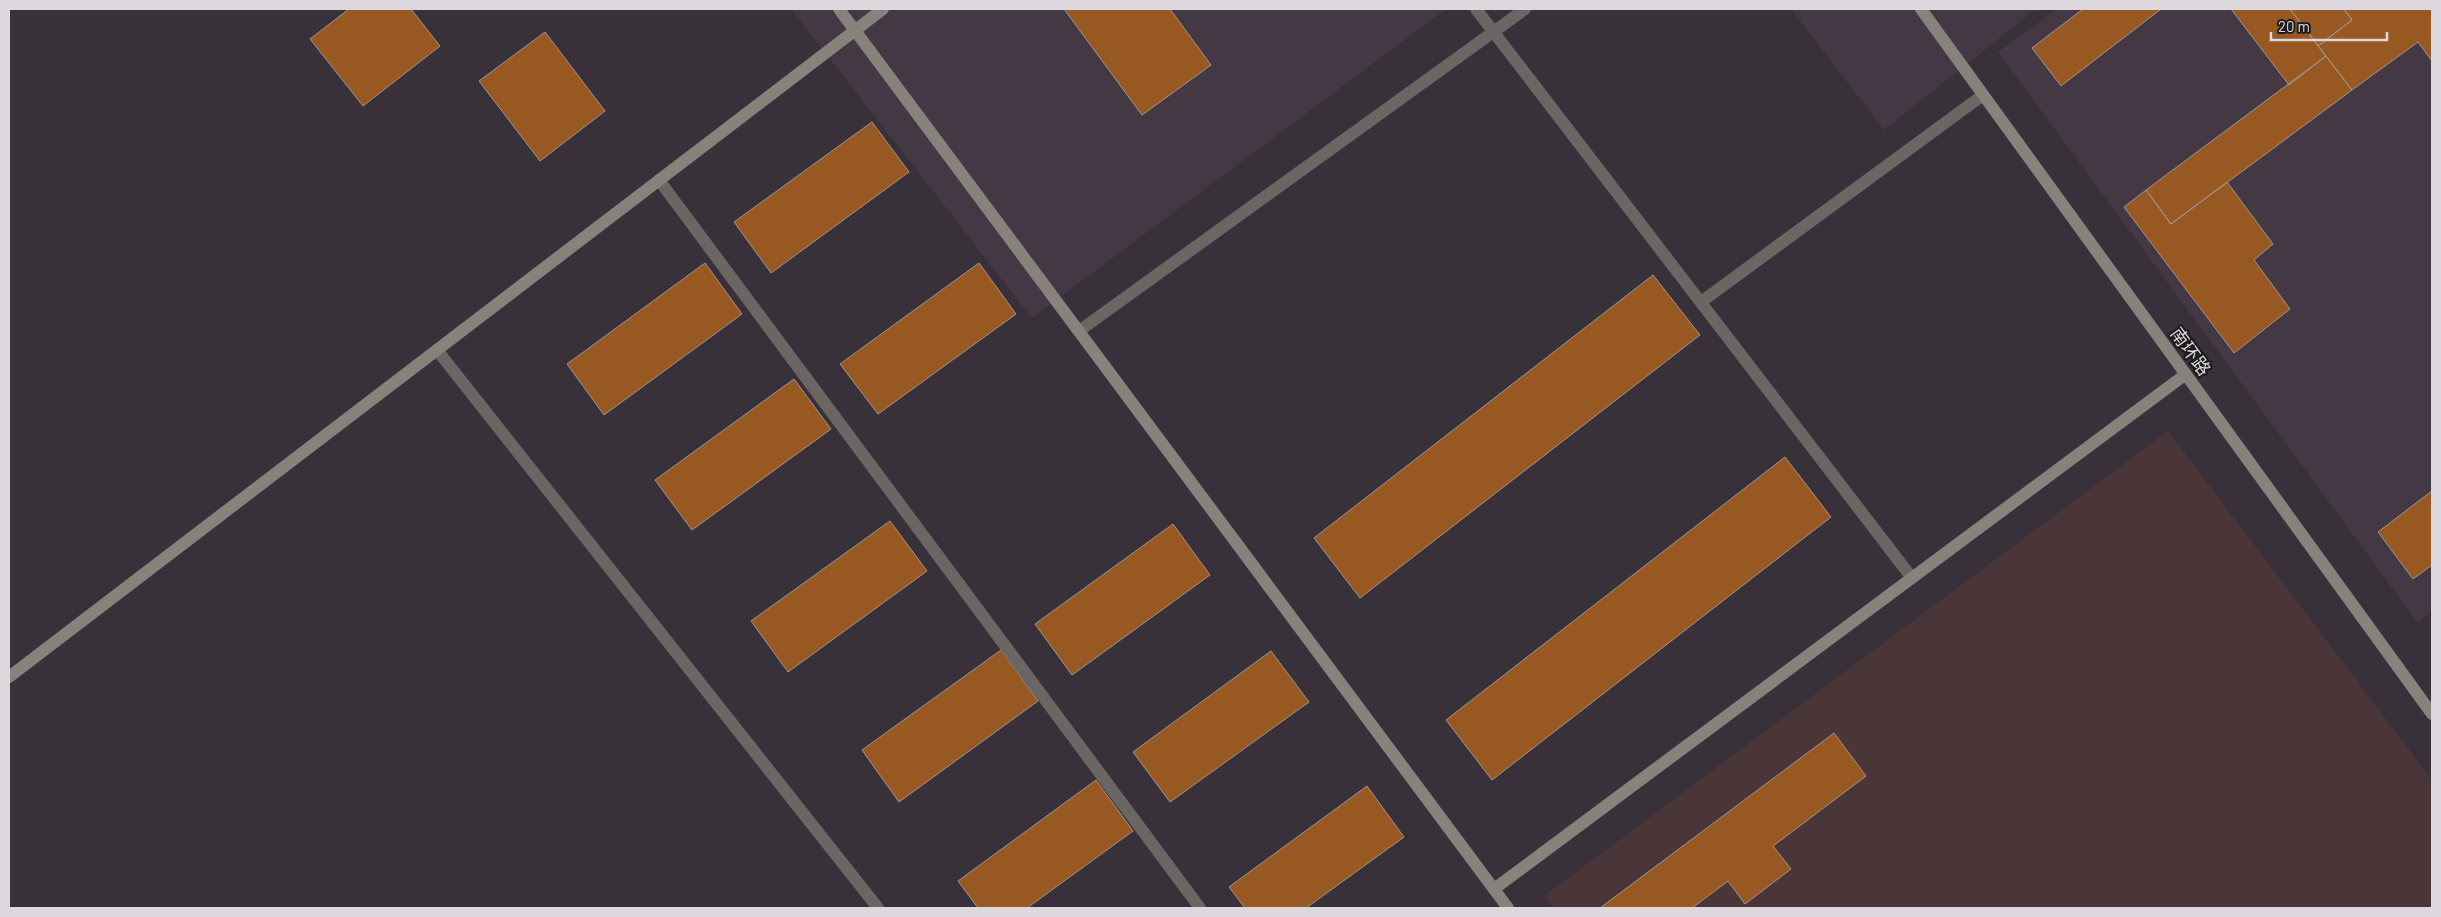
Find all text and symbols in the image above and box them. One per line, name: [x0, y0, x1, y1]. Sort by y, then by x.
scale bar: [2271, 10, 2387, 42]
text: 20 m: [2278, 17, 2310, 35]
street label: 南环路: [2166, 323, 2216, 379]

